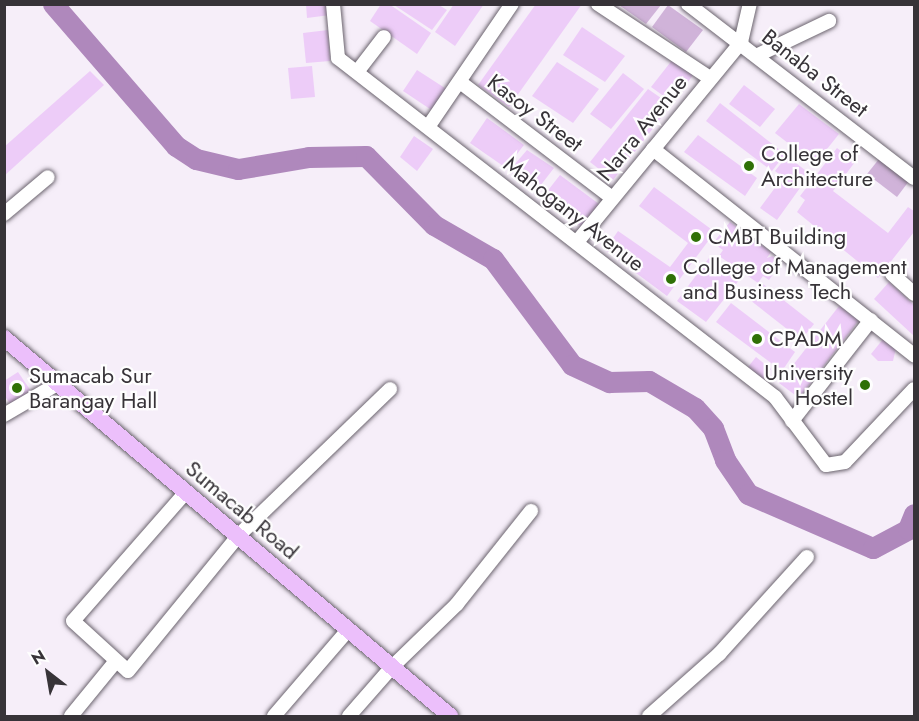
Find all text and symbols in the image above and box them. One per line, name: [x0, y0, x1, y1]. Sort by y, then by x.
street label: Banaba Street: [757, 23, 873, 123]
street label: Kasoy Street: [482, 69, 588, 157]
street label: Narra Avenue: [591, 70, 693, 186]
place label: College of Architecture: [761, 140, 873, 192]
street label: Mahogany Avenue: [498, 151, 650, 277]
marker: College of Architecture: [742, 159, 756, 173]
place label: CMBT Building: [708, 224, 846, 250]
marker: CMBT Building: [689, 230, 703, 244]
place label: College of Management and Business Tech: [683, 253, 907, 304]
marker: College of Management and Business Tech: [664, 272, 678, 286]
place label: CPADM: [769, 326, 842, 352]
marker: CPADM: [750, 332, 764, 346]
place label: University Hostel: [764, 359, 853, 410]
place label: Sumacab Sur Barangay Hall: [29, 362, 157, 414]
marker: University Hostel: [858, 378, 872, 392]
marker: Sumacab Sur Barangay Hall: [10, 381, 24, 395]
street label: Sumacab Road: [180, 455, 304, 565]
north arrow: [18, 643, 78, 703]
text: N: [27, 644, 50, 670]

